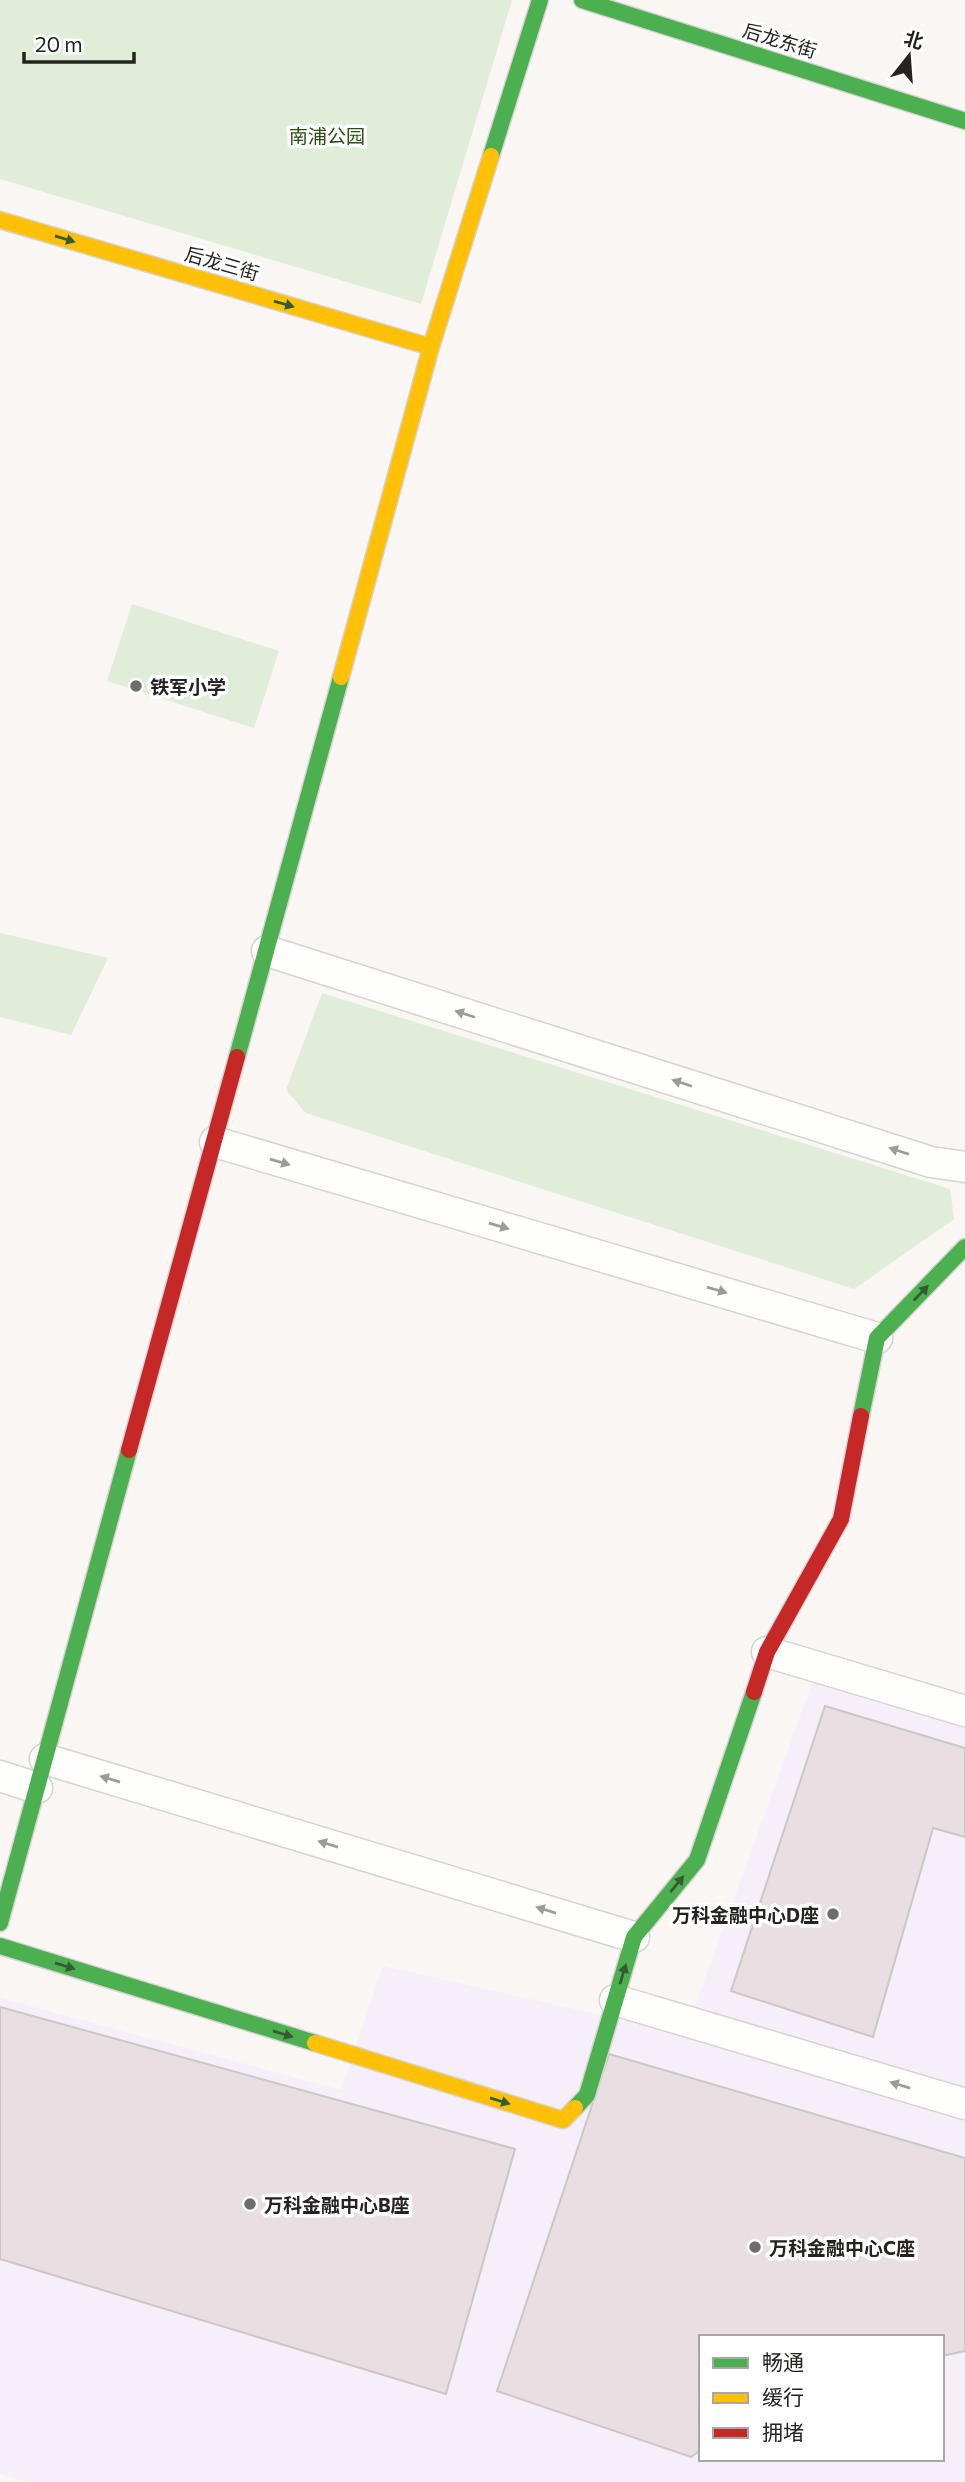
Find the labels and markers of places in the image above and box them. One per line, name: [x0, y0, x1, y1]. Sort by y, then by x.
place label: 铁军小学: [150, 675, 226, 698]
marker: 铁军小学: [128, 678, 144, 694]
place label: 万科金融中心D座: [672, 1903, 819, 1926]
marker: 万科金融中心D座: [825, 1906, 841, 1922]
place label: 万科金融中心B座: [264, 2193, 410, 2216]
marker: 万科金融中心B座: [242, 2196, 258, 2212]
place label: 万科金融中心C座: [769, 2236, 915, 2259]
marker: 万科金融中心C座: [747, 2239, 763, 2255]

